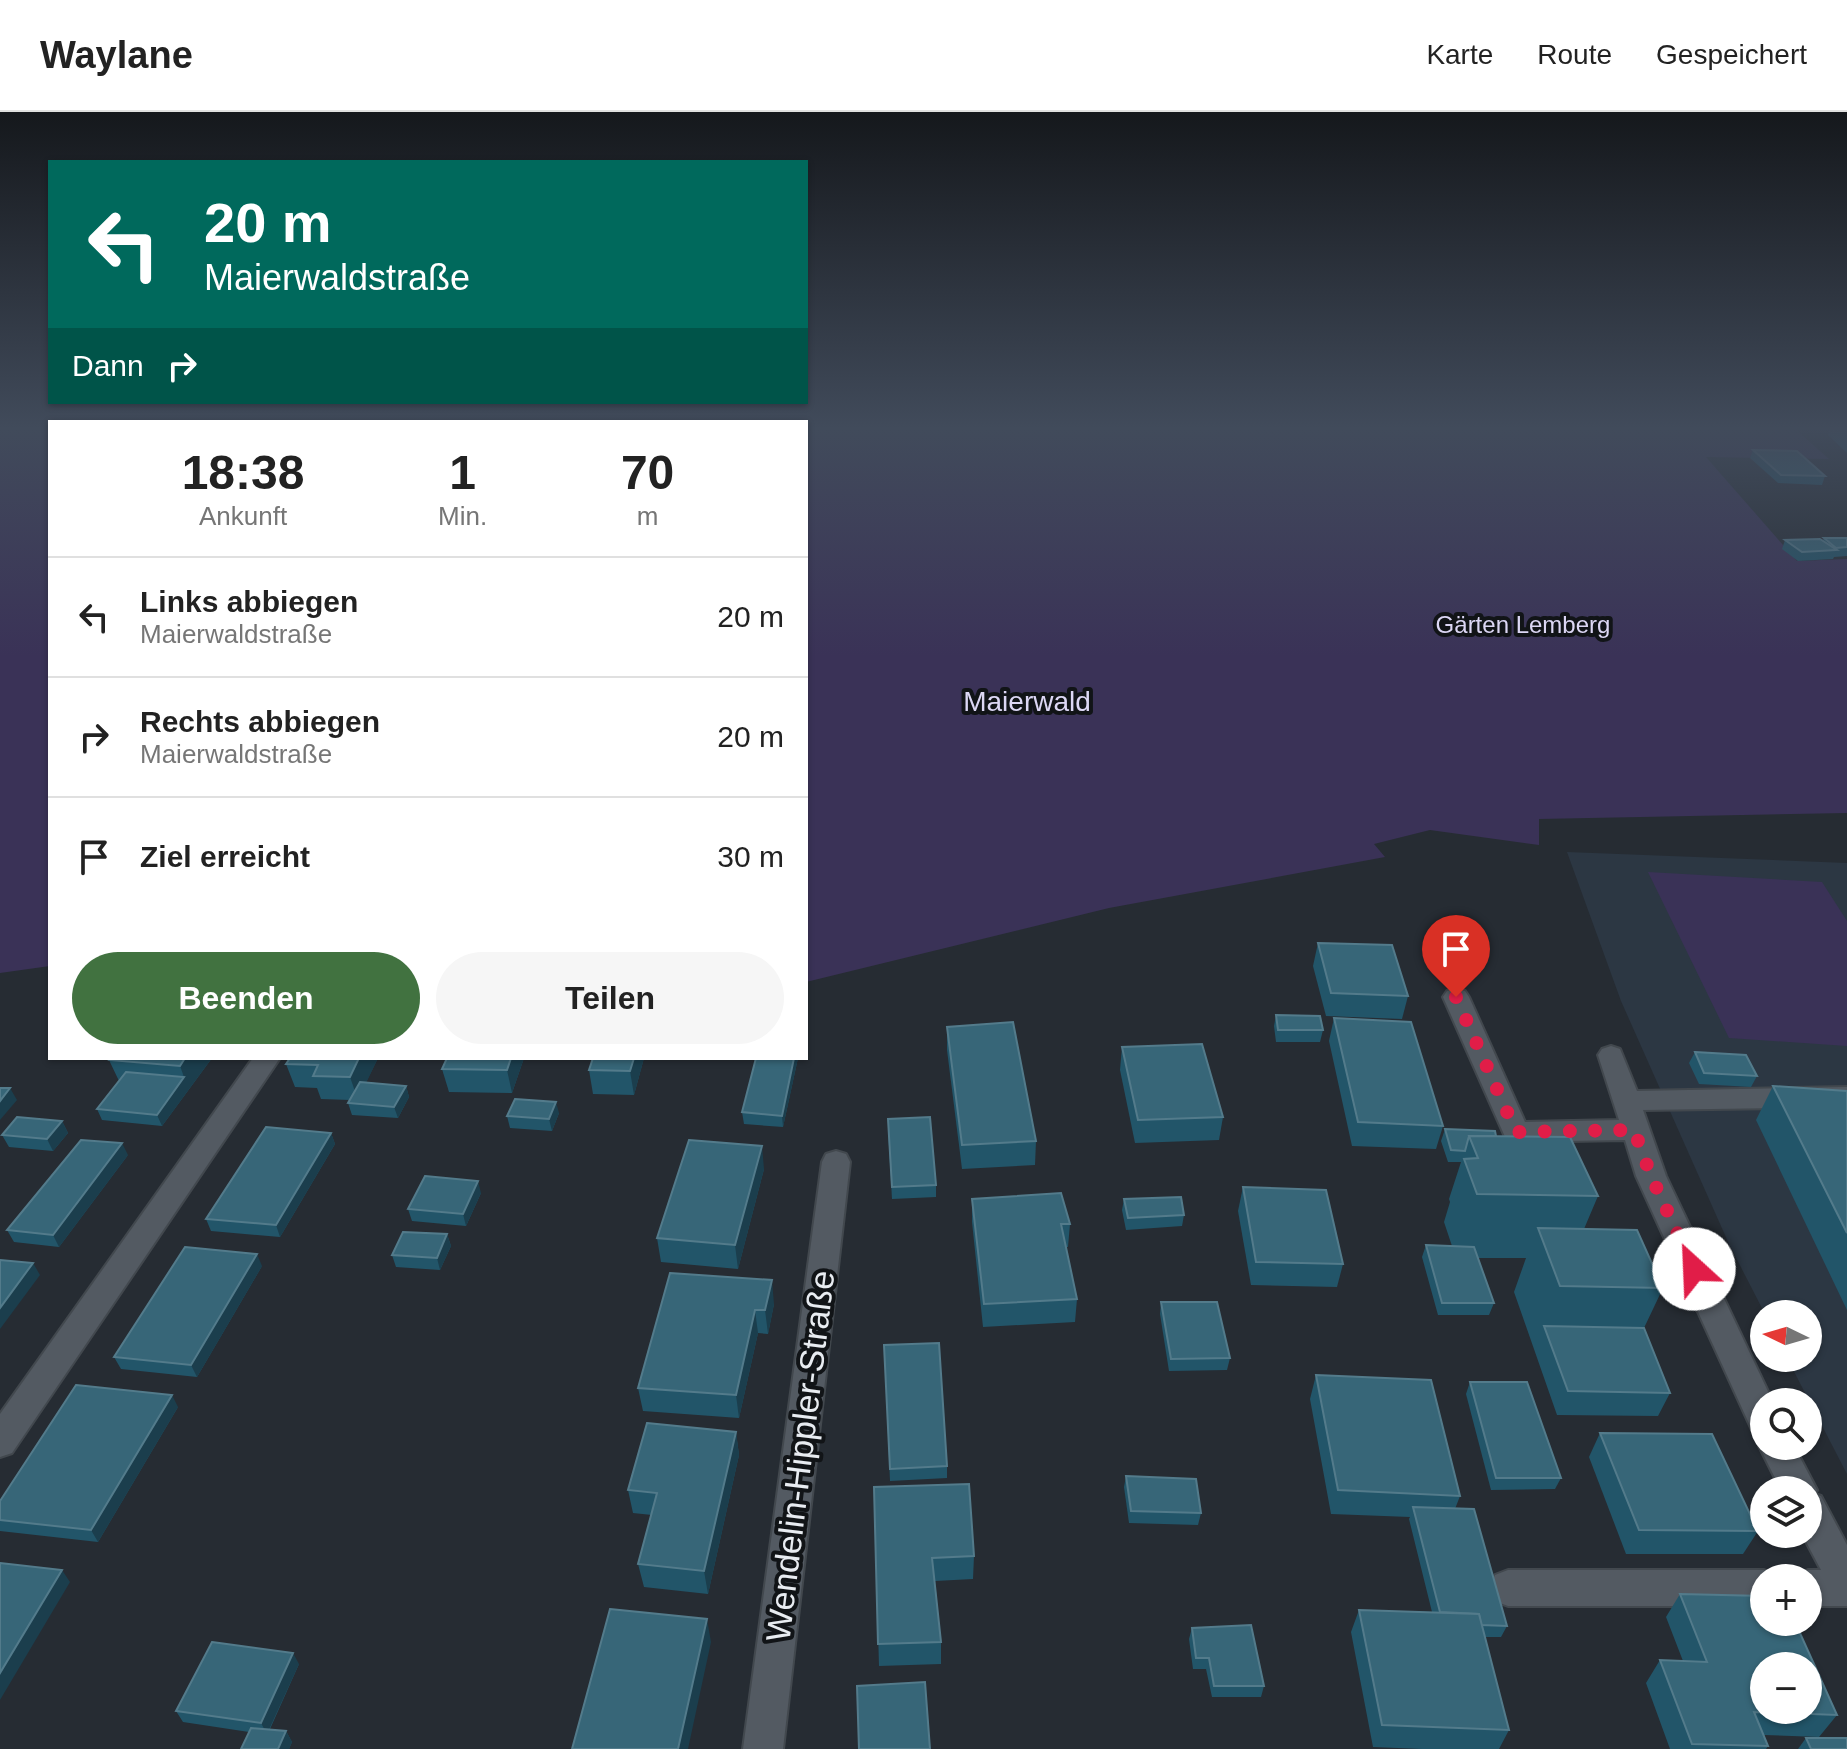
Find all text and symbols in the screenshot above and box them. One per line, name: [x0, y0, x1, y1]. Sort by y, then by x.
text: Waylane: [40, 34, 193, 76]
text: Karte: [1426, 39, 1493, 70]
text: Route: [1537, 39, 1612, 70]
text: Gespeichert: [1656, 39, 1807, 70]
text: 20 m: [204, 191, 332, 254]
icon: left: [72, 192, 176, 296]
text: Maierwaldstraße: [204, 257, 470, 298]
icon: right: [160, 344, 204, 388]
text: Dann: [72, 349, 144, 382]
text: 18:38: [182, 446, 304, 499]
text: 1: [449, 446, 476, 499]
text: 70: [621, 446, 674, 499]
text: Ankunft: [199, 501, 287, 531]
text: Min.: [438, 501, 487, 531]
text: m: [637, 501, 658, 531]
text: Links abbiegen: [140, 585, 358, 618]
icon: left: [72, 595, 116, 639]
text: 20 m: [717, 600, 784, 633]
park label: Gärten Lemberg: [1436, 611, 1610, 638]
text: Maierwaldstraße: [140, 619, 332, 649]
park label: Maierwald: [963, 686, 1091, 717]
text: Rechts abbiegen: [140, 705, 380, 738]
icon: right: [72, 715, 116, 759]
text: 20 m: [717, 720, 784, 753]
text: Maierwaldstraße: [140, 739, 332, 769]
icon: arrive: [72, 835, 116, 879]
text: Ziel erreicht: [140, 840, 310, 873]
text: 30 m: [717, 840, 784, 873]
pin: [1422, 915, 1490, 997]
icon: arrive: [1434, 927, 1478, 971]
button: Beenden: [72, 952, 420, 1044]
button: Teilen: [436, 952, 784, 1044]
position arrow: [1652, 1227, 1736, 1311]
street label: Wendelin-Hippler-Straße: [758, 1268, 842, 1644]
north arrow: [1750, 1300, 1822, 1372]
map controls: [1750, 1300, 1822, 1724]
button: search: [1750, 1388, 1822, 1460]
button: layers: [1750, 1476, 1822, 1548]
button: +: [1750, 1564, 1822, 1636]
button: −: [1750, 1652, 1822, 1724]

